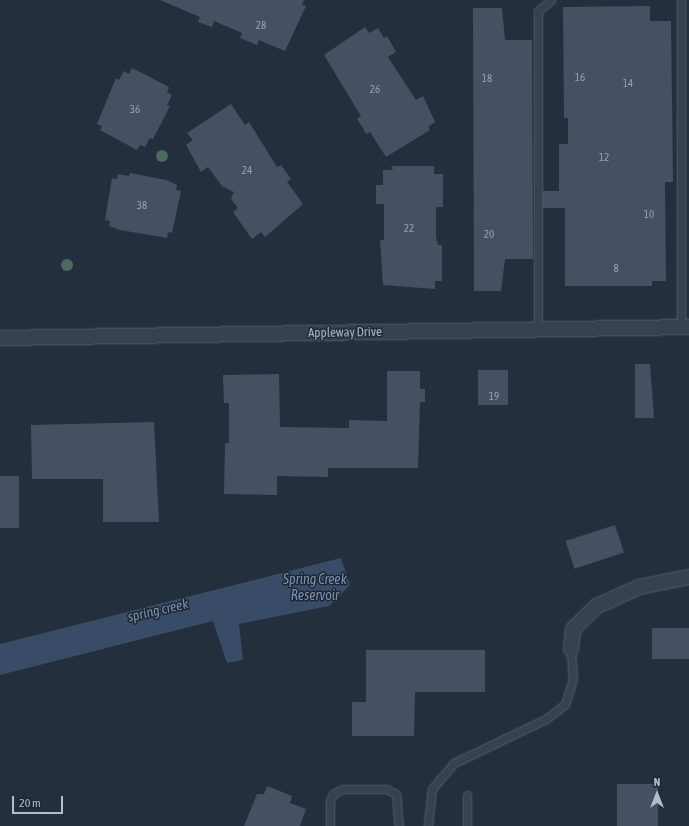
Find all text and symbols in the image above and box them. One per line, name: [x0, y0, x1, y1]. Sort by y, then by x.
house number: 28: [256, 18, 266, 32]
house number: 16: [575, 70, 585, 84]
house number: 18: [482, 71, 492, 85]
house number: 14: [623, 76, 633, 90]
house number: 26: [370, 82, 380, 96]
house number: 36: [130, 102, 140, 116]
house number: 12: [599, 150, 609, 164]
house number: 24: [242, 163, 252, 177]
house number: 38: [137, 198, 147, 212]
house number: 10: [644, 207, 654, 221]
house number: 22: [404, 221, 414, 235]
house number: 20: [484, 227, 494, 241]
house number: 8: [613, 261, 619, 275]
street label: Appleway Drive: [308, 325, 382, 341]
house number: 19: [489, 389, 499, 403]
water label: Spring Creek Reservoir: [283, 571, 347, 604]
water label: spring creek: [126, 595, 190, 625]
north arrow: [637, 774, 677, 814]
text: N: [654, 776, 660, 788]
scale bar: [14, 788, 65, 814]
text: 20 m: [19, 796, 41, 810]

